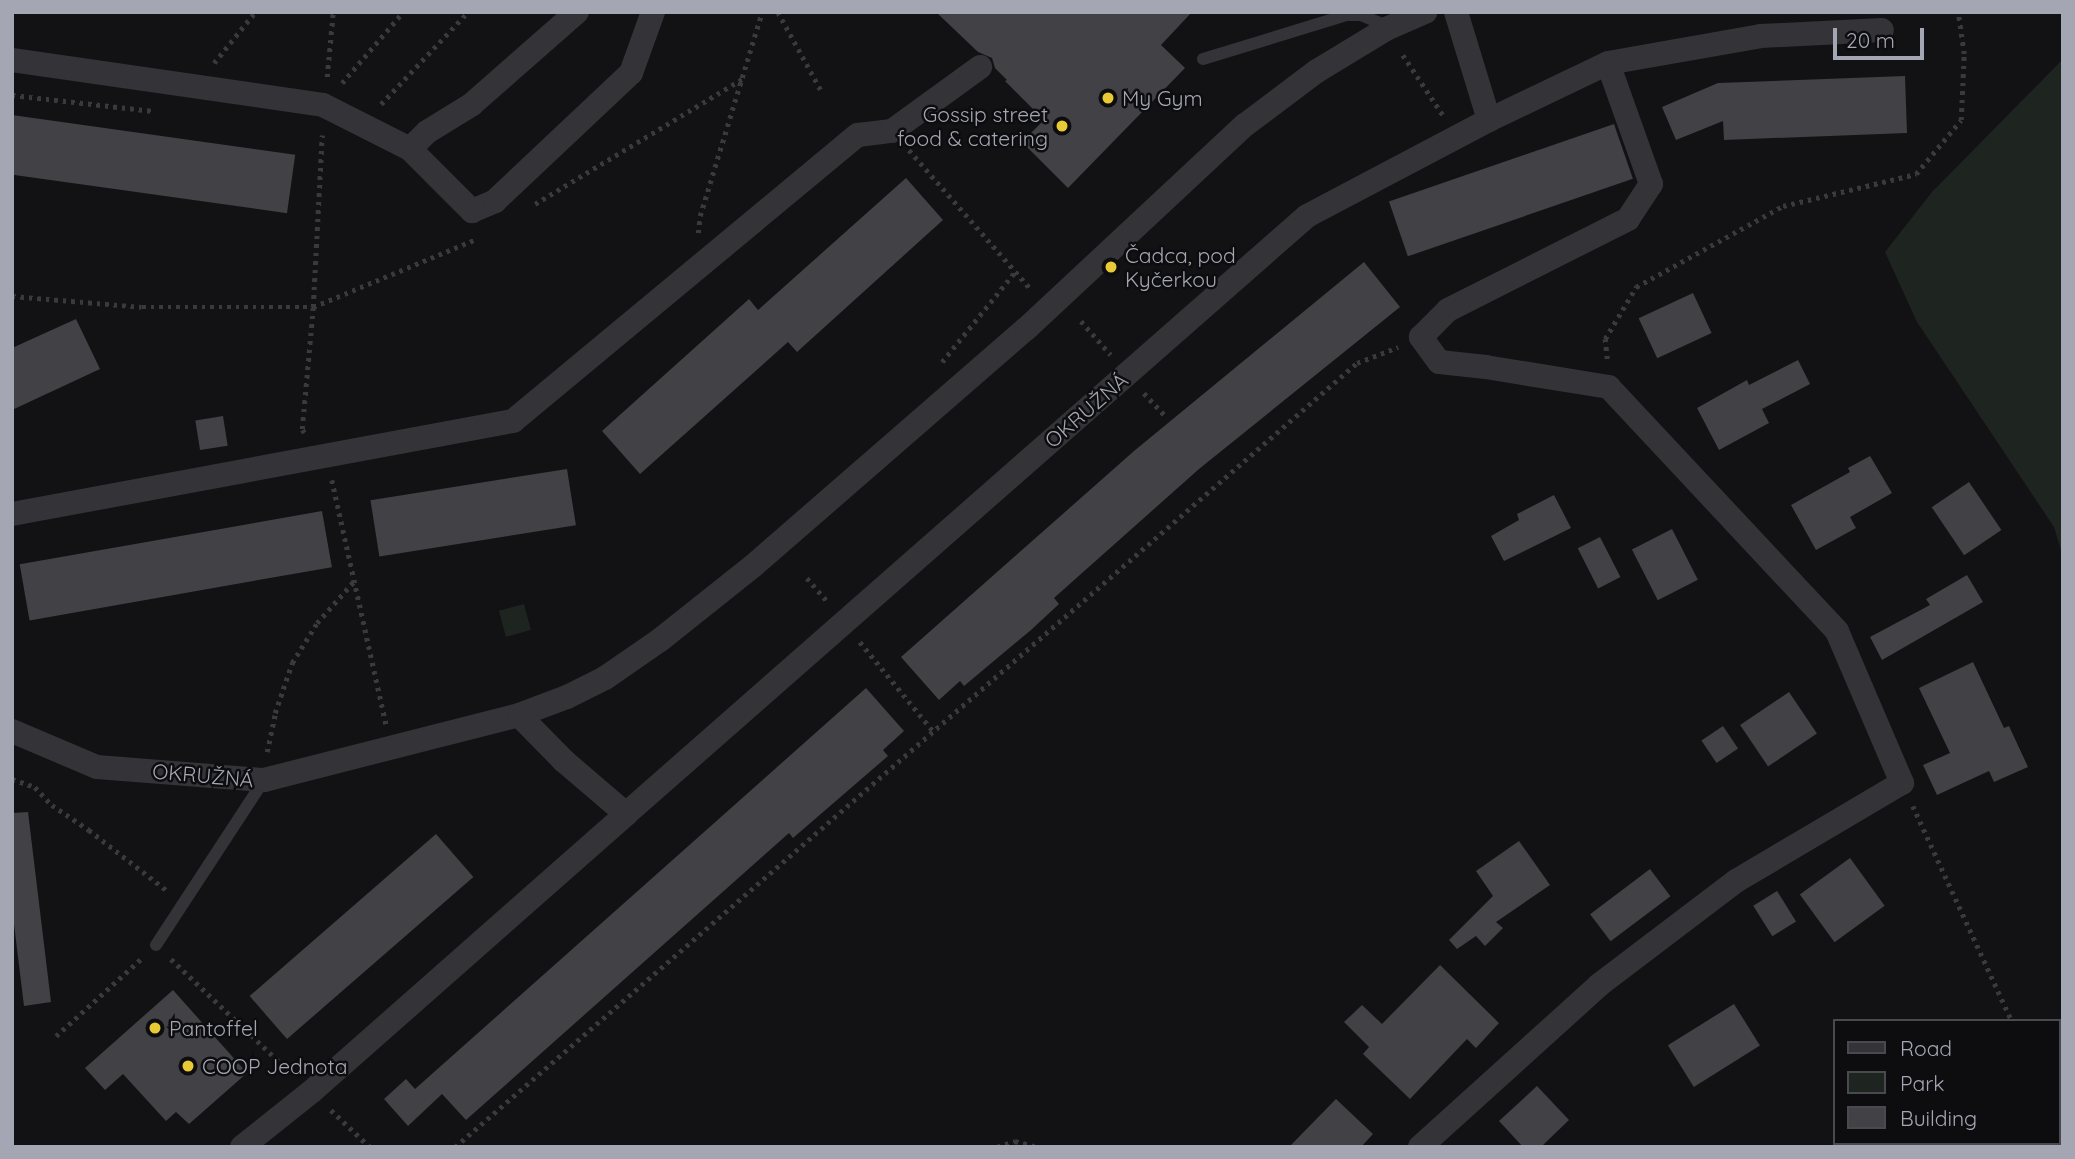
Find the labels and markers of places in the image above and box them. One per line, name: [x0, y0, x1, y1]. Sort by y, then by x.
place label: My Gym: [1122, 85, 1203, 111]
marker: My Gym: [1100, 90, 1116, 106]
place label: Gossip street food & catering: [897, 101, 1048, 151]
marker: Gossip street food & catering: [1054, 118, 1070, 134]
place label: Čadca, pod Kyčerkou: [1125, 242, 1236, 292]
marker: Čadca, pod Kyčerkou: [1103, 259, 1119, 275]
place label: Pantoffel: [169, 1015, 258, 1041]
marker: Pantoffel: [147, 1020, 163, 1036]
place label: COOP Jednota: [202, 1053, 347, 1079]
marker: COOP Jednota: [180, 1058, 196, 1074]

